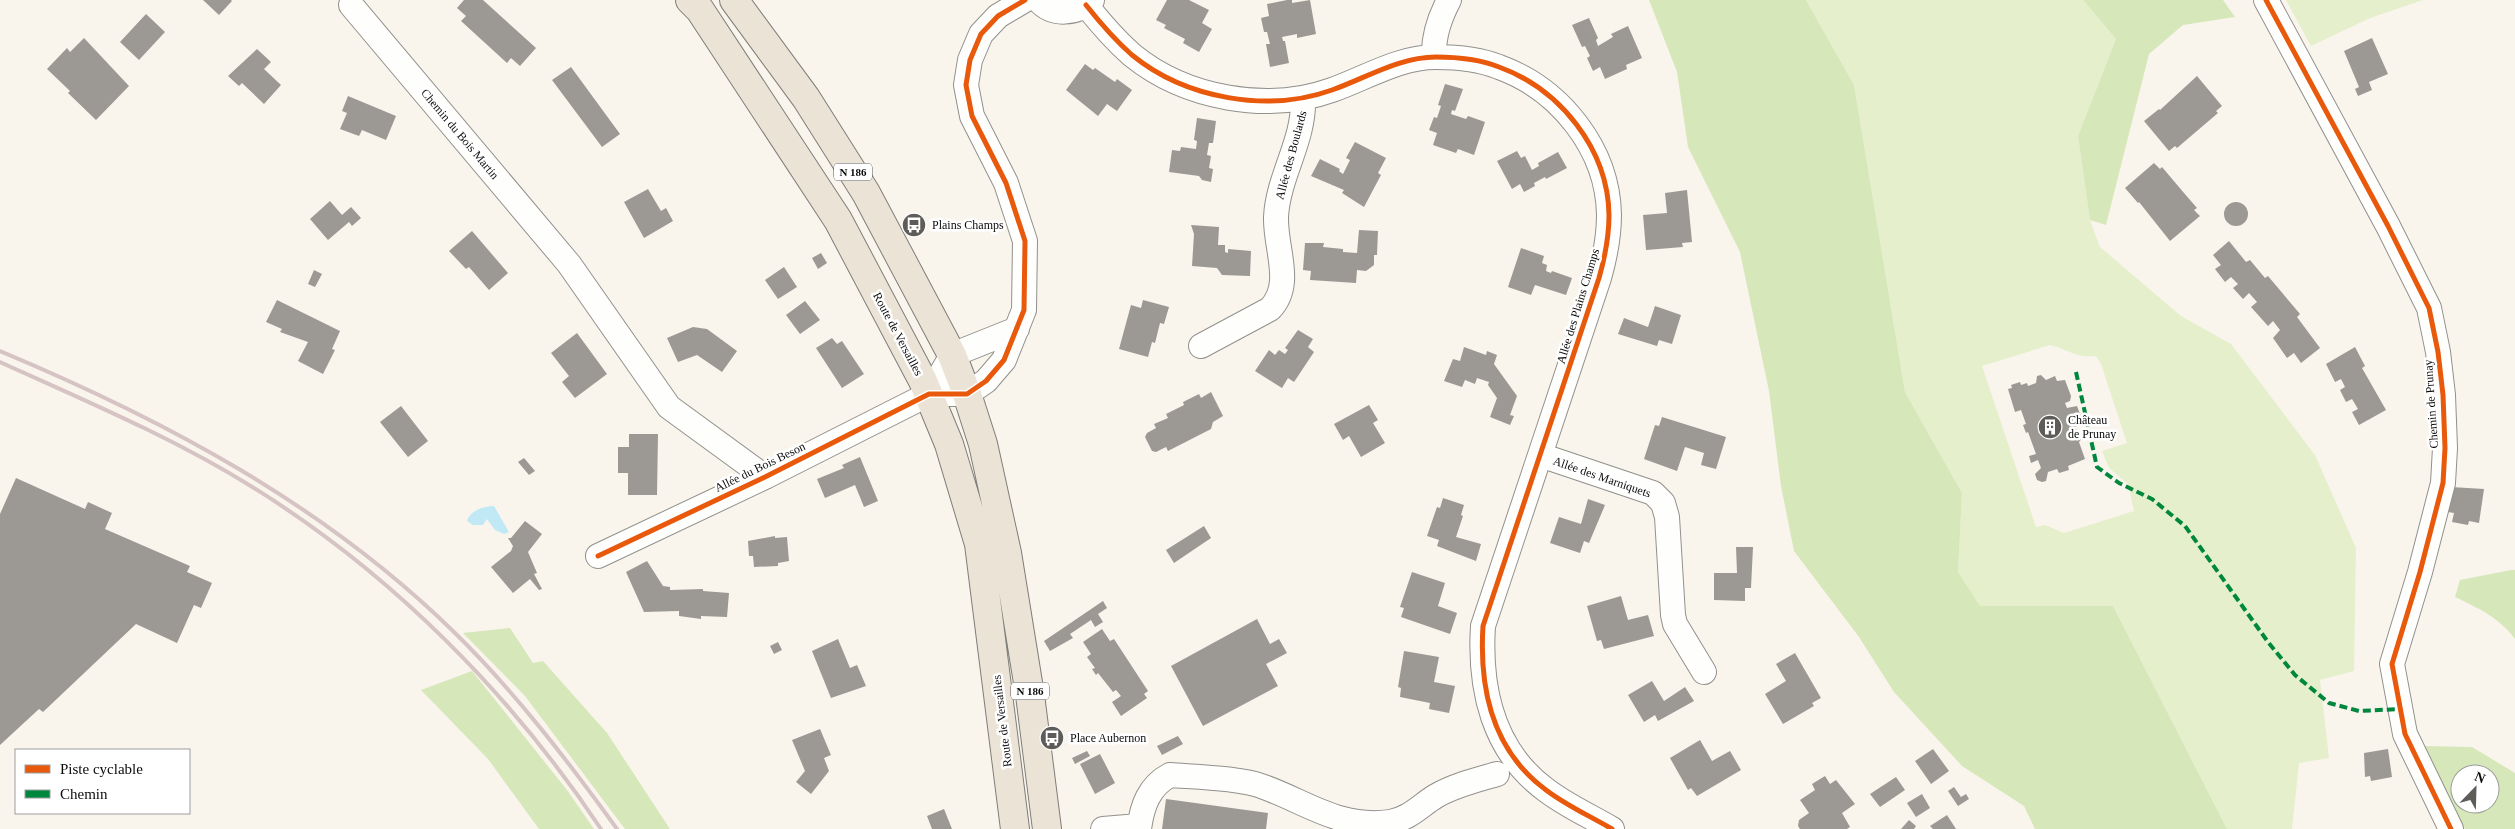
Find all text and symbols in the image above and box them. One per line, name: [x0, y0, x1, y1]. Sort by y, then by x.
street label: Chemin du Bois Martin: [418, 86, 502, 182]
street label: Allée des Boulards: [1272, 109, 1310, 201]
road number: N 186: [834, 163, 872, 180]
bus stop icon: Plains Champs: [901, 212, 927, 238]
place label: Plains Champs: [932, 218, 1004, 232]
street label: Allée des Plains Champs: [1554, 246, 1602, 365]
street label: Route de Versailles: [870, 290, 926, 378]
street label: Chemin de Prunay: [2421, 359, 2441, 449]
place label: Château de Prunay: [2068, 413, 2116, 441]
building icon: Château de Prunay: [2037, 414, 2063, 440]
street label: Allée du Bois Beson: [712, 439, 808, 495]
street label: Allée des Marniquets: [1551, 454, 1653, 500]
street label: Route de Versailles: [989, 674, 1015, 768]
road number: N 186: [1011, 682, 1049, 699]
bus stop icon: Place Aubernon: [1039, 725, 1065, 751]
place label: Place Aubernon: [1070, 731, 1146, 745]
legend: [15, 749, 190, 814]
text: Piste cyclable: [60, 761, 143, 777]
north arrow: [2450, 764, 2500, 814]
text: N: [2472, 769, 2487, 786]
text: Chemin: [60, 786, 108, 802]

